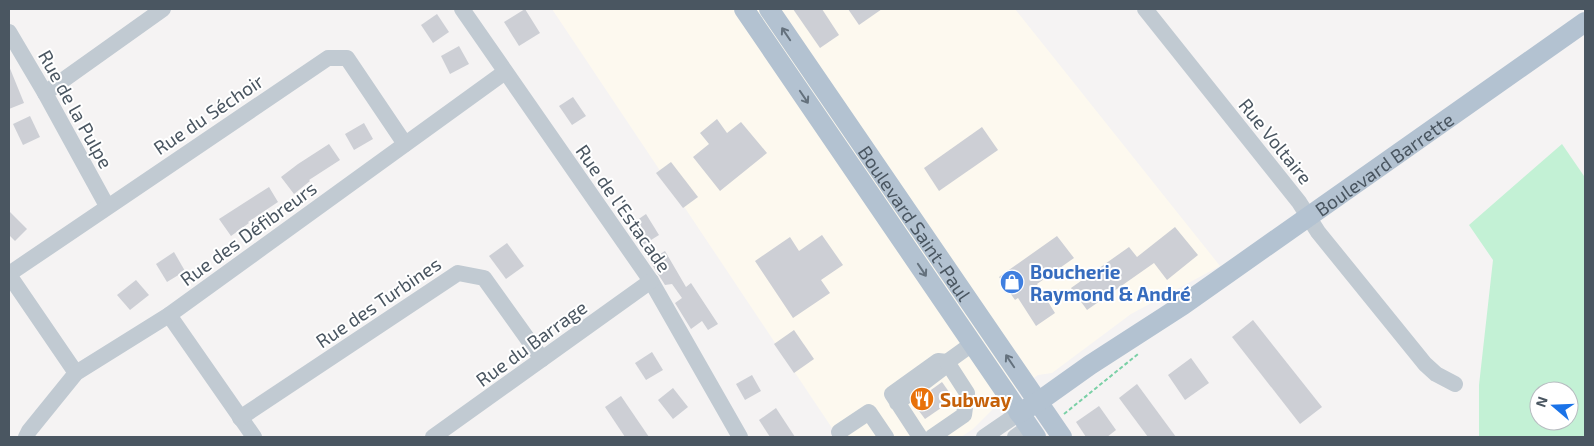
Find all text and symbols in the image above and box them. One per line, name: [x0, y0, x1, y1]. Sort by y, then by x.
one-way arrow: [781, 27, 791, 41]
street label: Rue de la Pulpe: [34, 46, 118, 172]
street label: Rue du Séchoir: [149, 69, 268, 159]
one-way arrow: [799, 90, 809, 104]
street label: Rue Voltaire: [1234, 93, 1318, 189]
street label: Boulevard Barrette: [1310, 107, 1458, 220]
street label: Rue de l'Estacade: [571, 140, 677, 276]
street label: Boulevard Saint-Paul: [854, 141, 977, 305]
street label: Rue des Défibreurs: [175, 176, 321, 290]
street label: Rue des Turbines: [311, 252, 445, 352]
place label: Boucherie Raymond & André: [1030, 260, 1191, 306]
one-way arrow: [916, 263, 927, 277]
shop icon: Boucherie Raymond & André: [999, 269, 1025, 295]
street label: Rue du Barrage: [471, 295, 591, 391]
one-way arrow: [1005, 355, 1015, 369]
north arrow: [1529, 381, 1579, 431]
restaurant icon: Subway: [909, 386, 935, 412]
place label: Subway: [940, 388, 1011, 412]
text: N: [1532, 394, 1551, 409]

